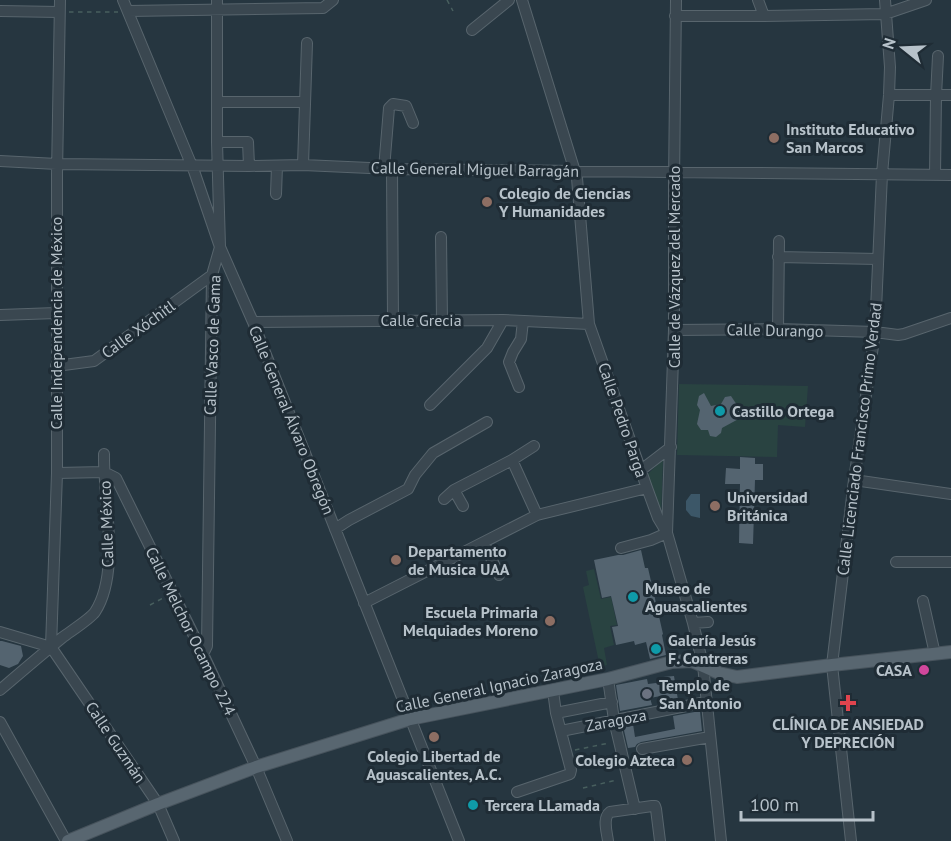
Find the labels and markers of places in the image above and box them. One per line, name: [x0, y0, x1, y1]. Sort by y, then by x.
place label: Instituto Educativo San Marcos: [786, 119, 915, 157]
marker: Instituto Educativo San Marcos: [767, 131, 781, 145]
place label: Colegio de Ciencias Y Humanidades: [498, 183, 631, 221]
marker: Colegio de Ciencias Y Humanidades: [480, 195, 494, 209]
place label: Castillo Ortega: [732, 401, 834, 421]
marker: Castillo Ortega: [713, 404, 727, 418]
place label: Universidad Británica: [727, 487, 808, 525]
marker: Universidad Británica: [708, 499, 722, 513]
place label: Departamento de Musica UAA: [408, 541, 510, 579]
marker: Departamento de Musica UAA: [389, 553, 403, 567]
place label: Museo de Aguascalientes: [645, 578, 748, 616]
marker: Museo de Aguascalientes: [626, 590, 640, 604]
place label: Escuela Primaria Melquiades Moreno: [403, 602, 538, 640]
marker: Escuela Primaria Melquiades Moreno: [543, 614, 557, 628]
place label: Galería Jesús F. Contreras: [668, 630, 756, 668]
marker: Galería Jesús F. Contreras: [649, 642, 663, 656]
place label: CASA: [876, 660, 912, 680]
marker: CASA: [917, 663, 931, 677]
place label: Templo de San Antonio: [659, 675, 742, 713]
marker: Templo de San Antonio: [640, 687, 654, 701]
marker: CLÍNICA DE ANSIEDAD Y DEPRECIÓN: [839, 694, 857, 712]
place label: CLÍNICA DE ANSIEDAD Y DEPRECIÓN: [772, 714, 924, 752]
marker: Colegio Libertad de Aguascalientes, A.C.: [427, 730, 441, 744]
place label: Colegio Libertad de Aguascalientes, A.C.: [366, 746, 502, 784]
place label: Colegio Azteca: [575, 750, 675, 770]
marker: Colegio Azteca: [680, 753, 694, 767]
place label: Tercera LLamada: [485, 795, 600, 815]
marker: Tercera LLamada: [466, 798, 480, 812]

